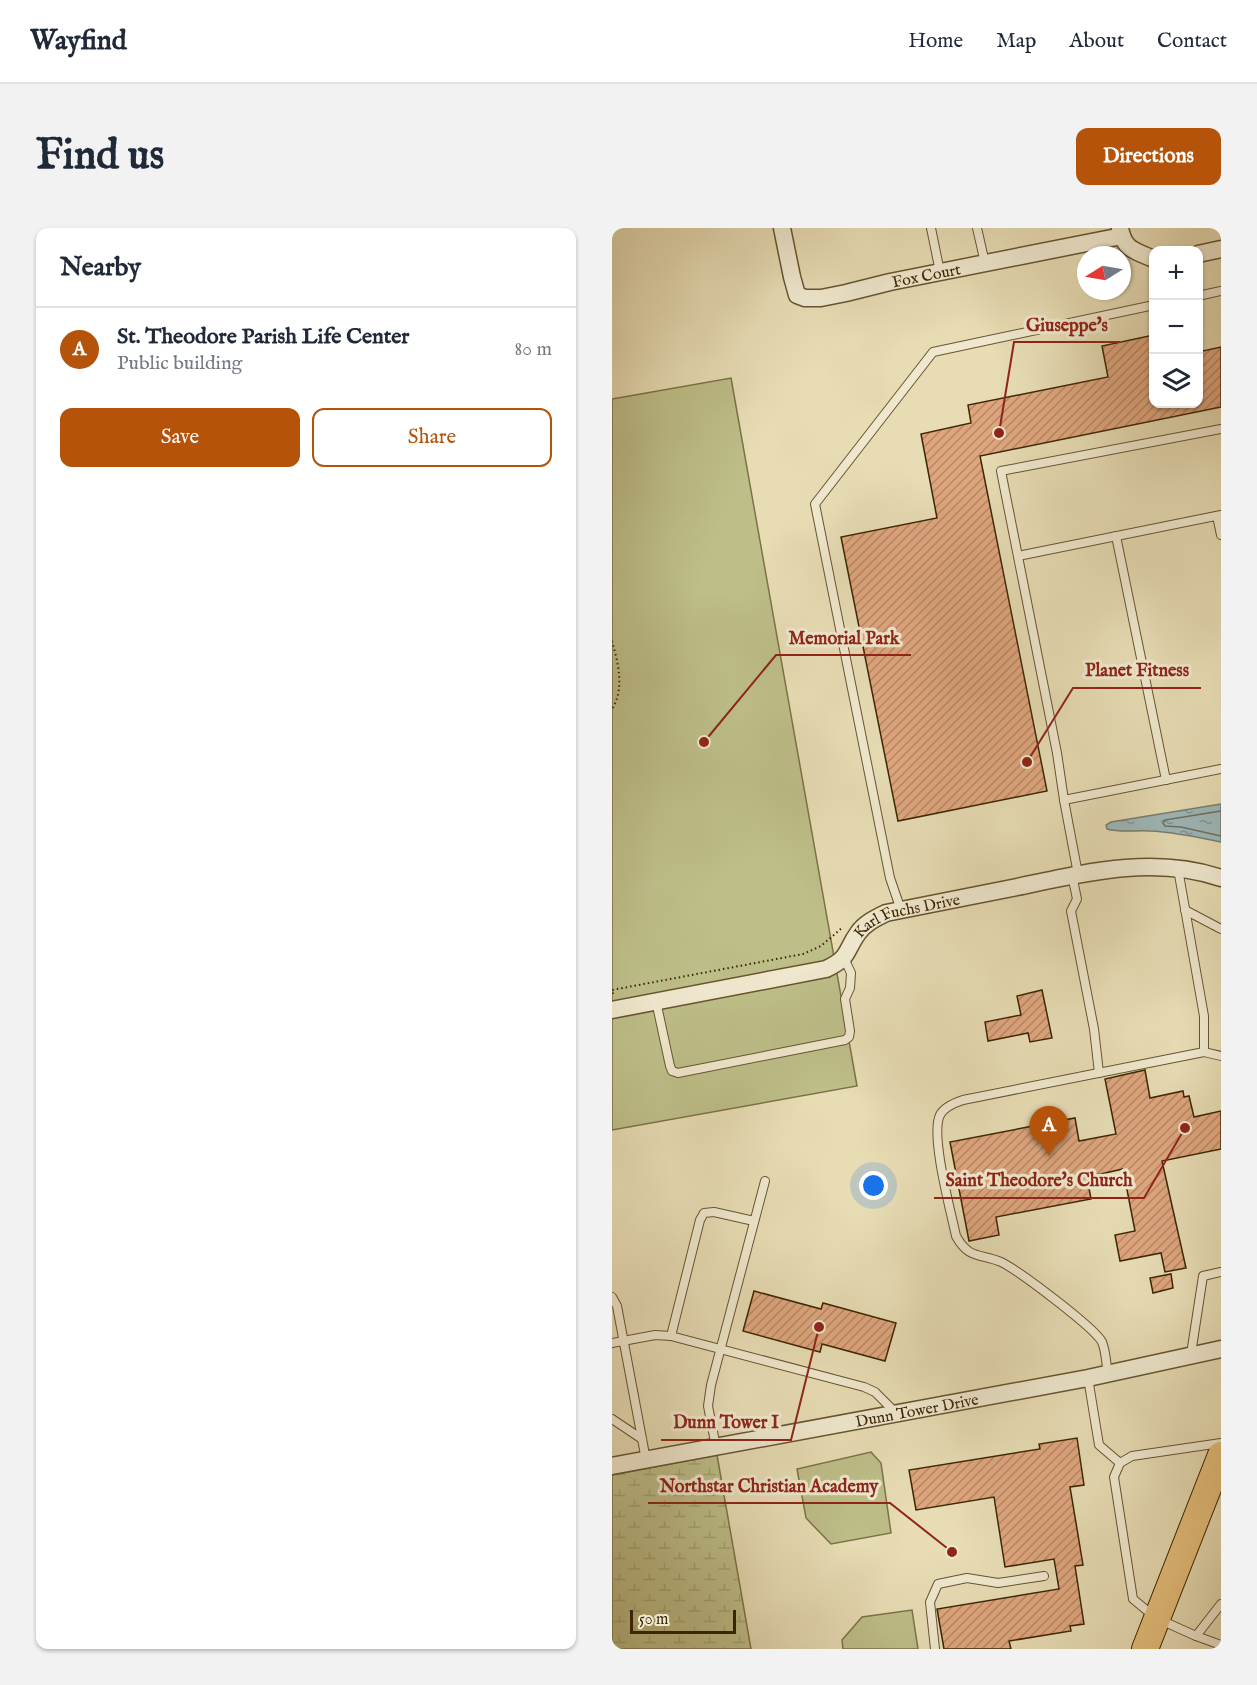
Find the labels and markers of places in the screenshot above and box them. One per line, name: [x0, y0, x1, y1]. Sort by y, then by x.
callout: Giuseppe's: [1014, 306, 1120, 342]
callout: Memorial Park: [776, 619, 911, 655]
callout: Planet Fitness: [1073, 652, 1201, 688]
pin: A: [1030, 1106, 1068, 1156]
callout: Saint Theodore's Church: [934, 1162, 1144, 1198]
callout: Dunn Tower I: [661, 1404, 791, 1440]
callout: Northstar Christian Academy: [648, 1467, 890, 1503]

